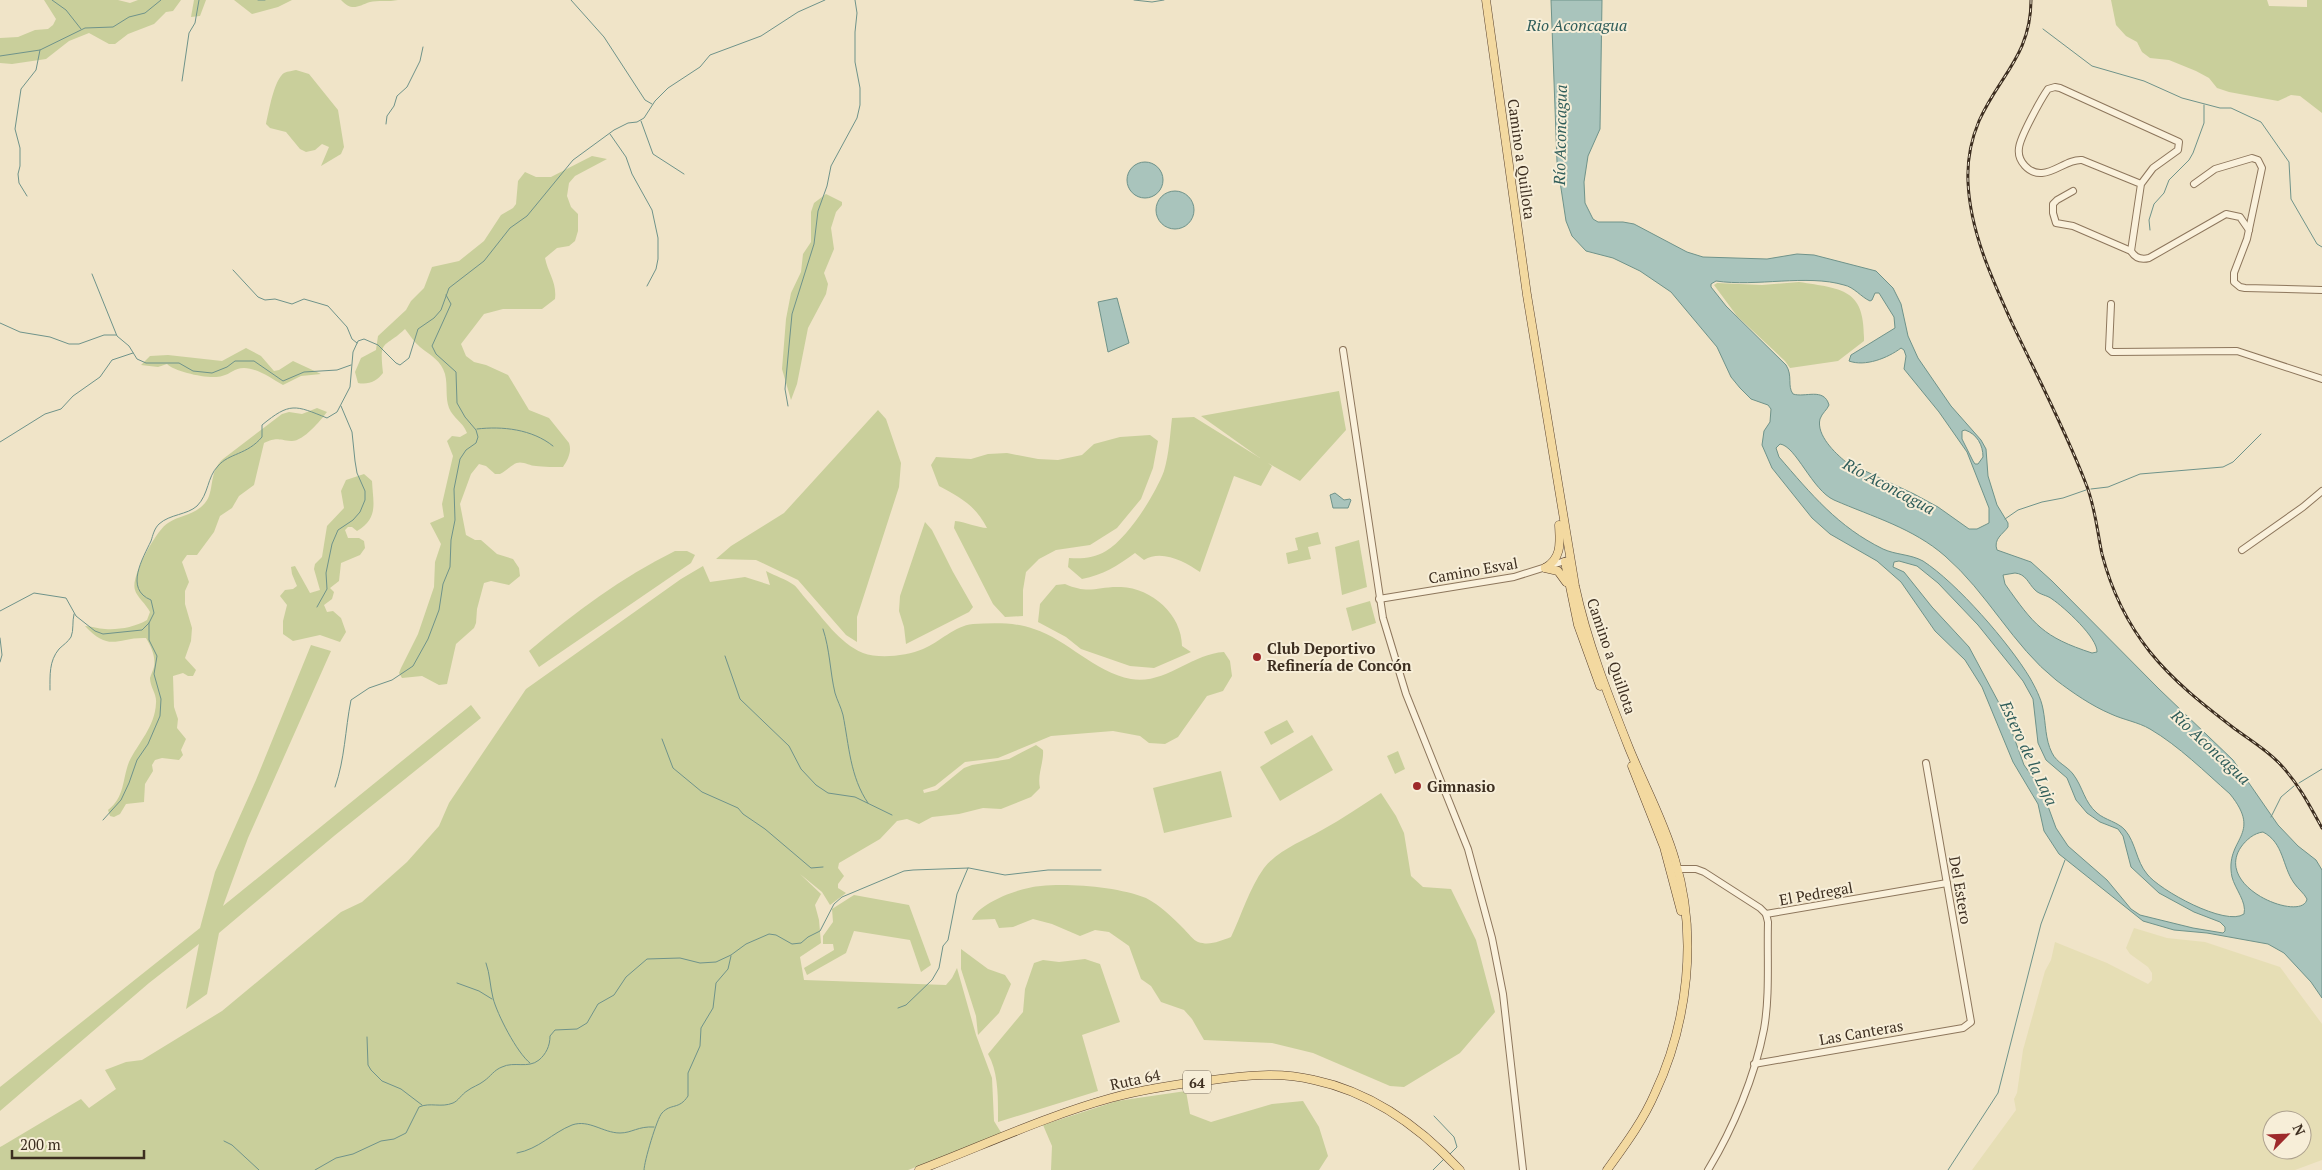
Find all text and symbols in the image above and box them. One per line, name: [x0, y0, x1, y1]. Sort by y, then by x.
water label: Rio Aconcagua: [1526, 14, 1627, 36]
water label: Río Aconcagua: [1548, 84, 1572, 187]
street label: Camino a Quillota: [1504, 98, 1540, 221]
water label: Río Aconcagua: [1838, 452, 1939, 519]
street label: Camino Esval: [1427, 552, 1519, 588]
street label: Camino a Quillota: [1583, 595, 1641, 717]
place label: Club Deportivo Refinería de Concón: [1267, 638, 1412, 675]
marker: Club Deportivo Refinería de Concón: [1251, 651, 1263, 663]
water label: Estero de la Laja: [1995, 696, 2063, 809]
water label: Río Aconcagua: [2166, 704, 2255, 789]
place label: Gimnasio: [1427, 776, 1495, 796]
marker: Gimnasio: [1411, 780, 1423, 792]
street label: Del Estero: [1945, 854, 1977, 926]
street label: El Pedregal: [1778, 877, 1854, 909]
street label: Las Canteras: [1817, 1015, 1905, 1049]
street label: Ruta 64: [1108, 1064, 1162, 1094]
road number: 64: [1183, 1070, 1211, 1094]
north arrow: [2262, 1110, 2312, 1160]
text: N: [2288, 1121, 2310, 1139]
scale bar: [12, 1128, 145, 1160]
text: 200 m: [20, 1134, 61, 1154]

